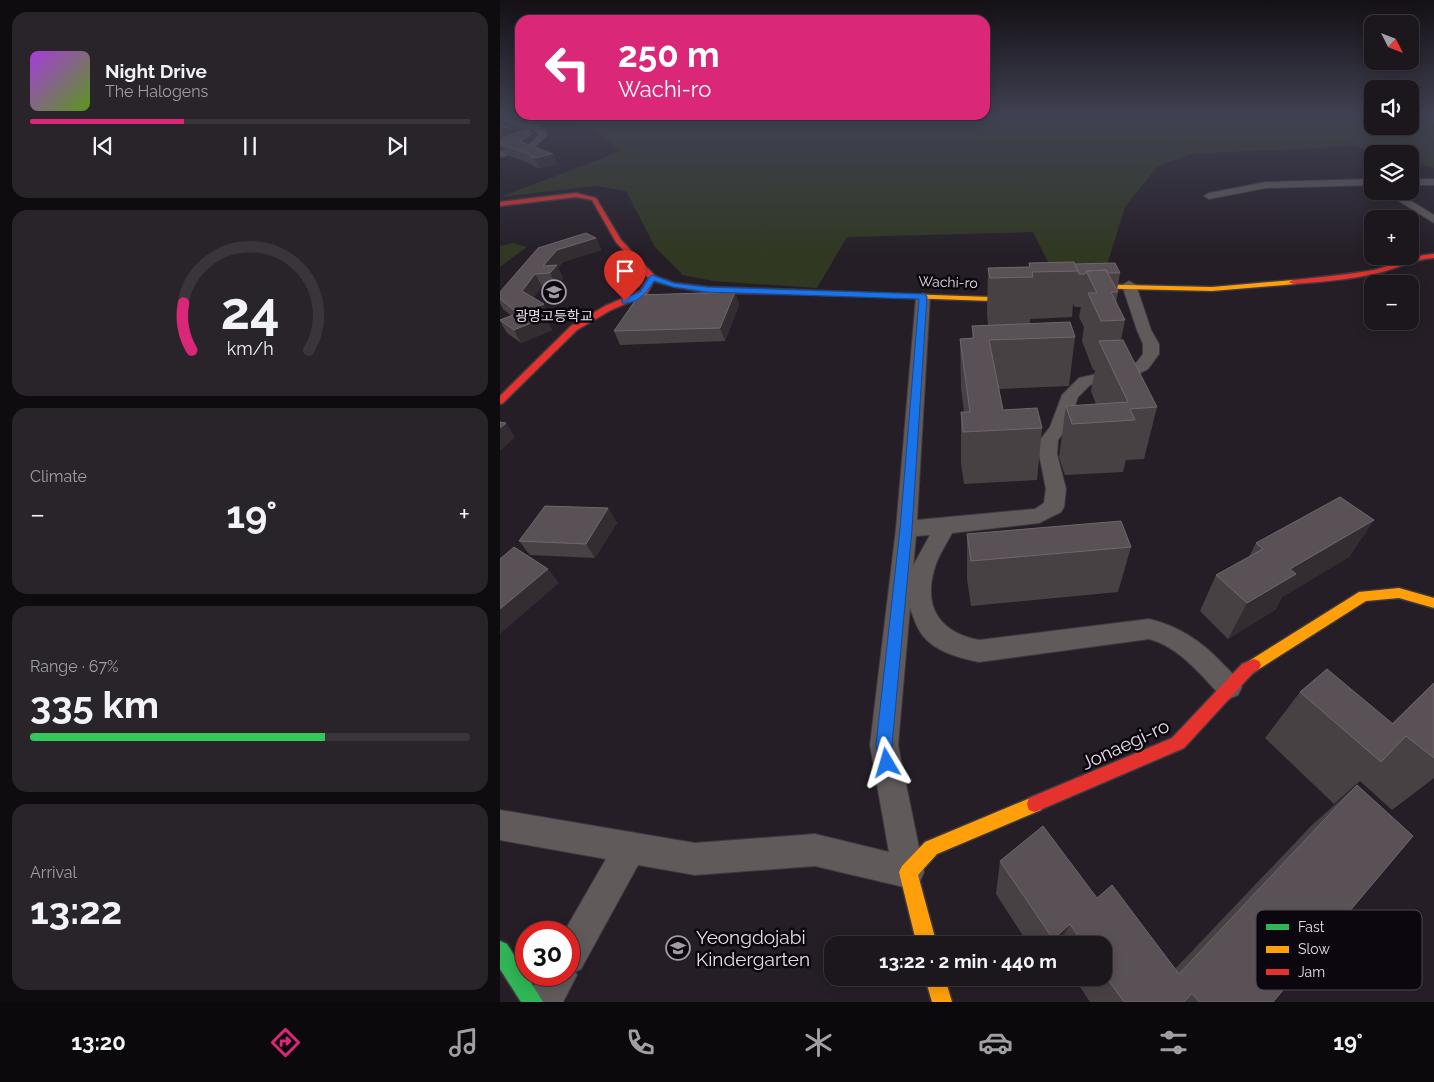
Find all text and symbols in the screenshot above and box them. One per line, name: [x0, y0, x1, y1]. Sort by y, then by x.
north arrow: [1364, 15, 1419, 70]
map controls: [1364, 15, 1419, 330]
text: 250 m: [618, 34, 720, 75]
icon: left: [535, 35, 600, 100]
text: Night Drive: [105, 60, 207, 82]
text: Wachi-ro: [618, 76, 711, 102]
button: sound: [1364, 80, 1419, 135]
text: The Halogens: [105, 82, 208, 101]
icon: previous: [89, 132, 117, 160]
icon: pause: [236, 132, 264, 160]
icon: next: [383, 132, 411, 160]
button: layers: [1364, 145, 1419, 200]
button: +: [1364, 210, 1419, 265]
pin: [604, 250, 646, 301]
icon: arrive: [611, 257, 639, 285]
street label: Wachi-ro: [918, 273, 978, 291]
button: −: [1364, 275, 1419, 330]
school or university icon: 광명고등학교: [541, 279, 567, 305]
text: 24: [220, 280, 280, 341]
place label: 광명고등학교: [515, 308, 593, 324]
text: km/h: [226, 338, 274, 359]
text: Climate: [30, 467, 87, 486]
text: 19°: [226, 492, 277, 537]
text: −: [30, 498, 45, 531]
text: +: [458, 498, 470, 531]
text: Range · 67%: [30, 657, 118, 676]
text: 335 km: [30, 682, 159, 727]
street label: Jonaegi-ro: [1078, 714, 1172, 774]
position arrow: [860, 736, 912, 788]
text: Arrival: [30, 863, 77, 882]
text: 13:22: [30, 888, 122, 933]
legend: [1256, 910, 1422, 990]
text: Fast: [1298, 919, 1325, 935]
speed limit sign: 30: [515, 921, 580, 986]
place label: Yeongdojabi Kindergarten: [696, 926, 810, 970]
school or university icon: Yeongdojabi Kindergarten: [665, 935, 691, 961]
text: Slow: [1298, 941, 1330, 957]
text: 13:22 · 2 min · 440 m: [879, 950, 1057, 972]
text: Jam: [1298, 964, 1325, 980]
icon: directions: [268, 1025, 303, 1060]
icon: music: [446, 1025, 481, 1060]
icon: phone: [623, 1025, 658, 1060]
icon: climate: [801, 1025, 836, 1060]
icon: car: [978, 1025, 1013, 1060]
icon: filters: [1156, 1025, 1191, 1060]
text: 13:20: [71, 1029, 126, 1055]
text: 19°: [1333, 1029, 1363, 1055]

